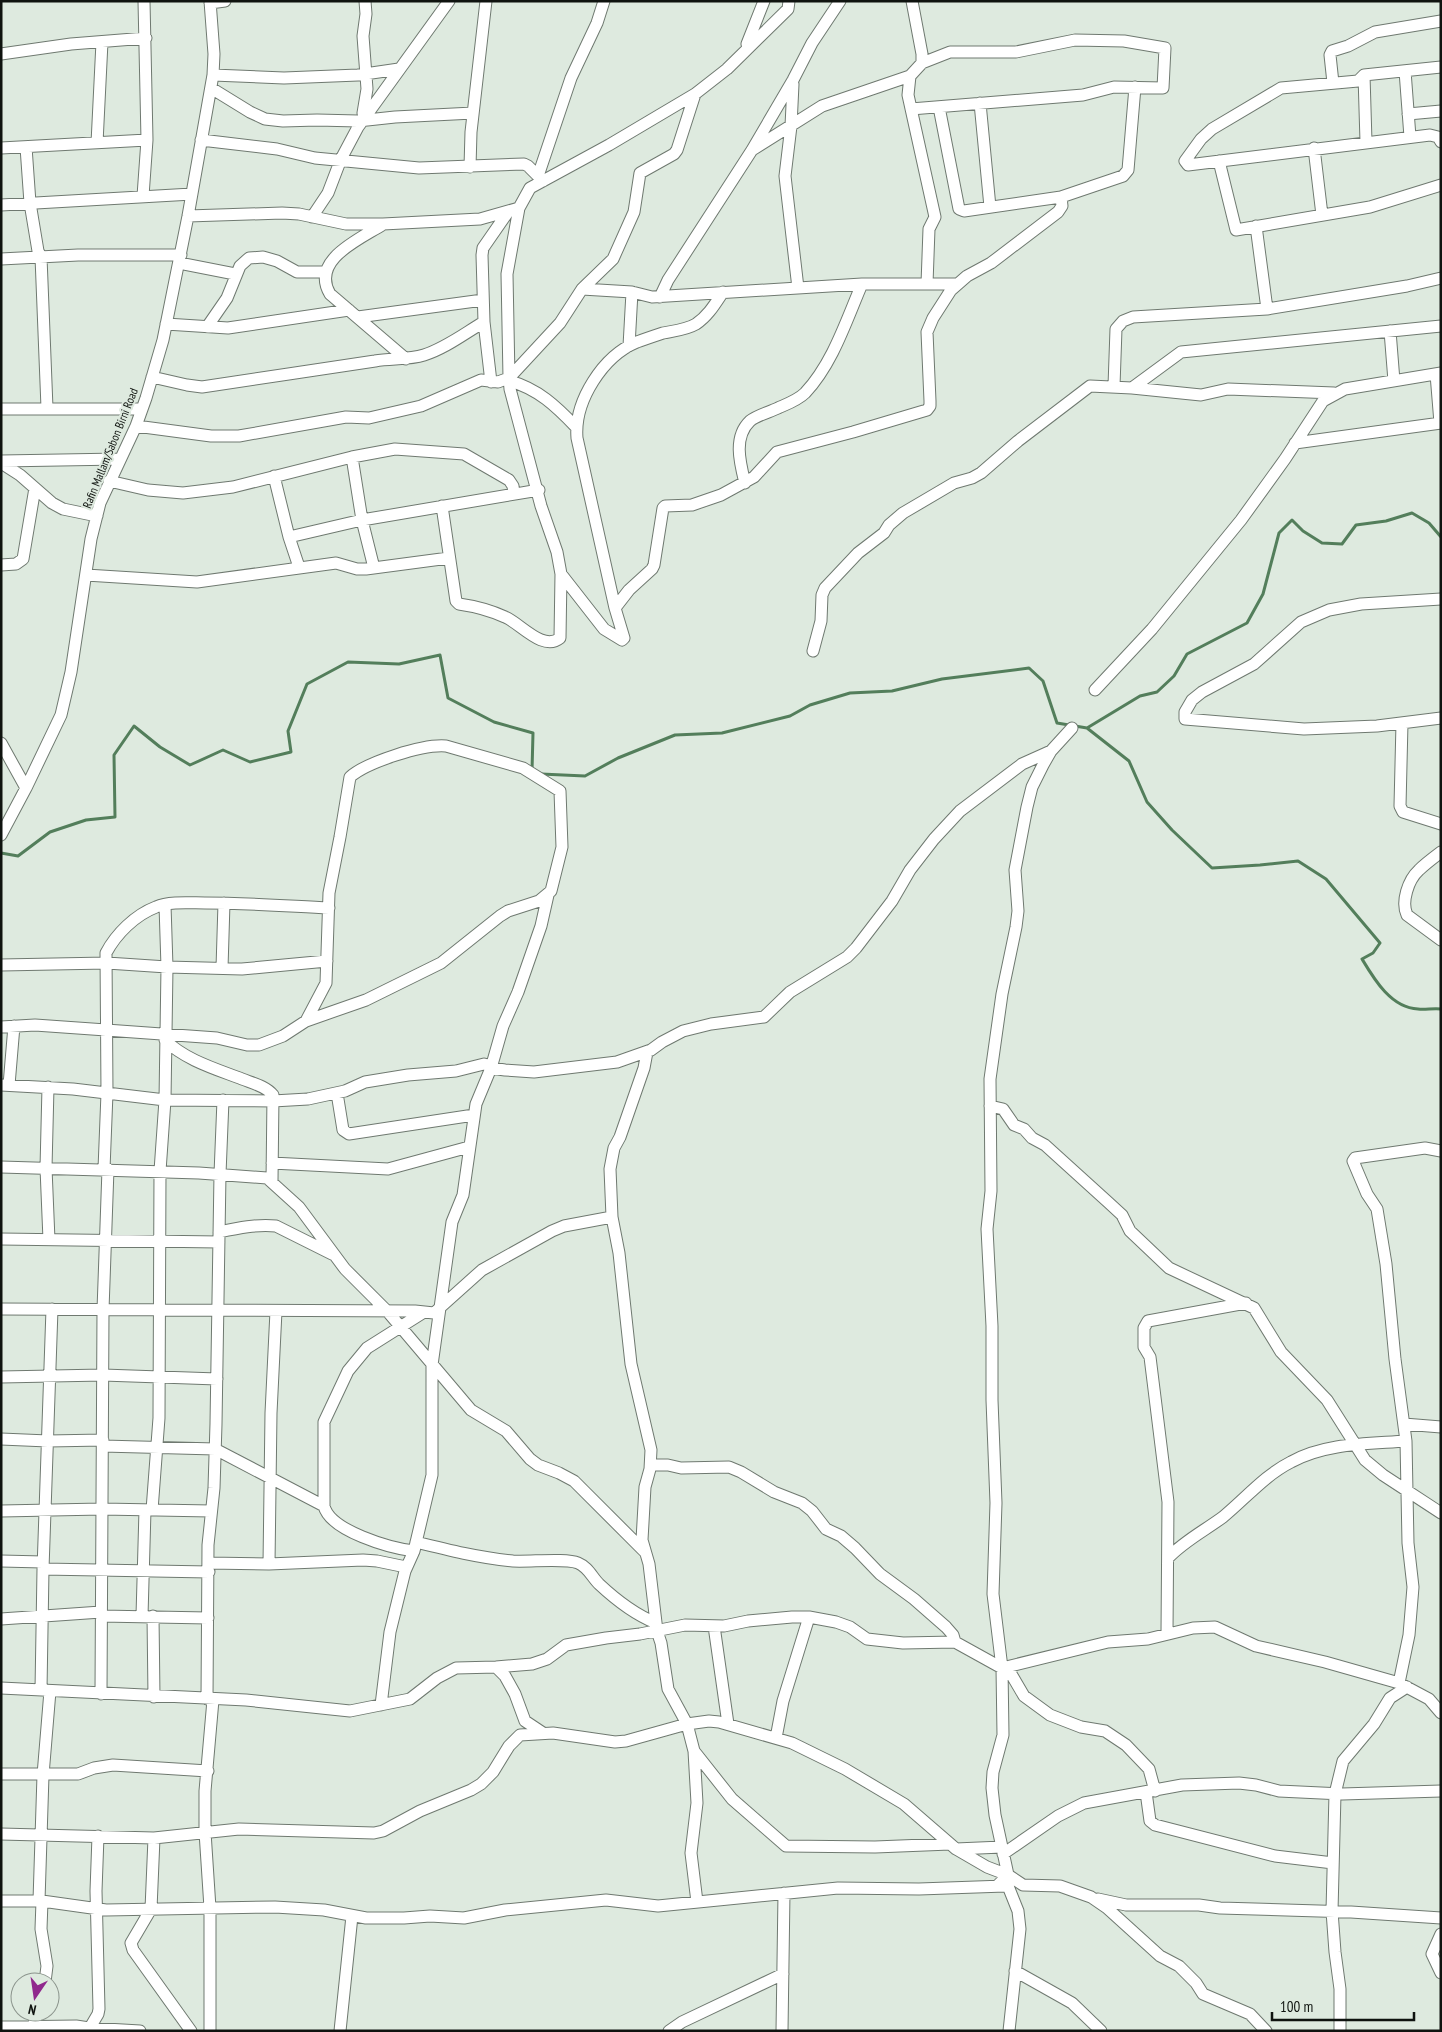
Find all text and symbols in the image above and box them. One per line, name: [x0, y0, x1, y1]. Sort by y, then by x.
street label: Rafin Mallam/Sabon Birni Road: [79, 386, 141, 510]
north arrow: [10, 1972, 60, 2022]
scale bar: [1272, 1990, 1414, 2022]
text: 100 m: [1280, 1997, 1313, 2016]
text: N: [26, 2000, 38, 2019]

